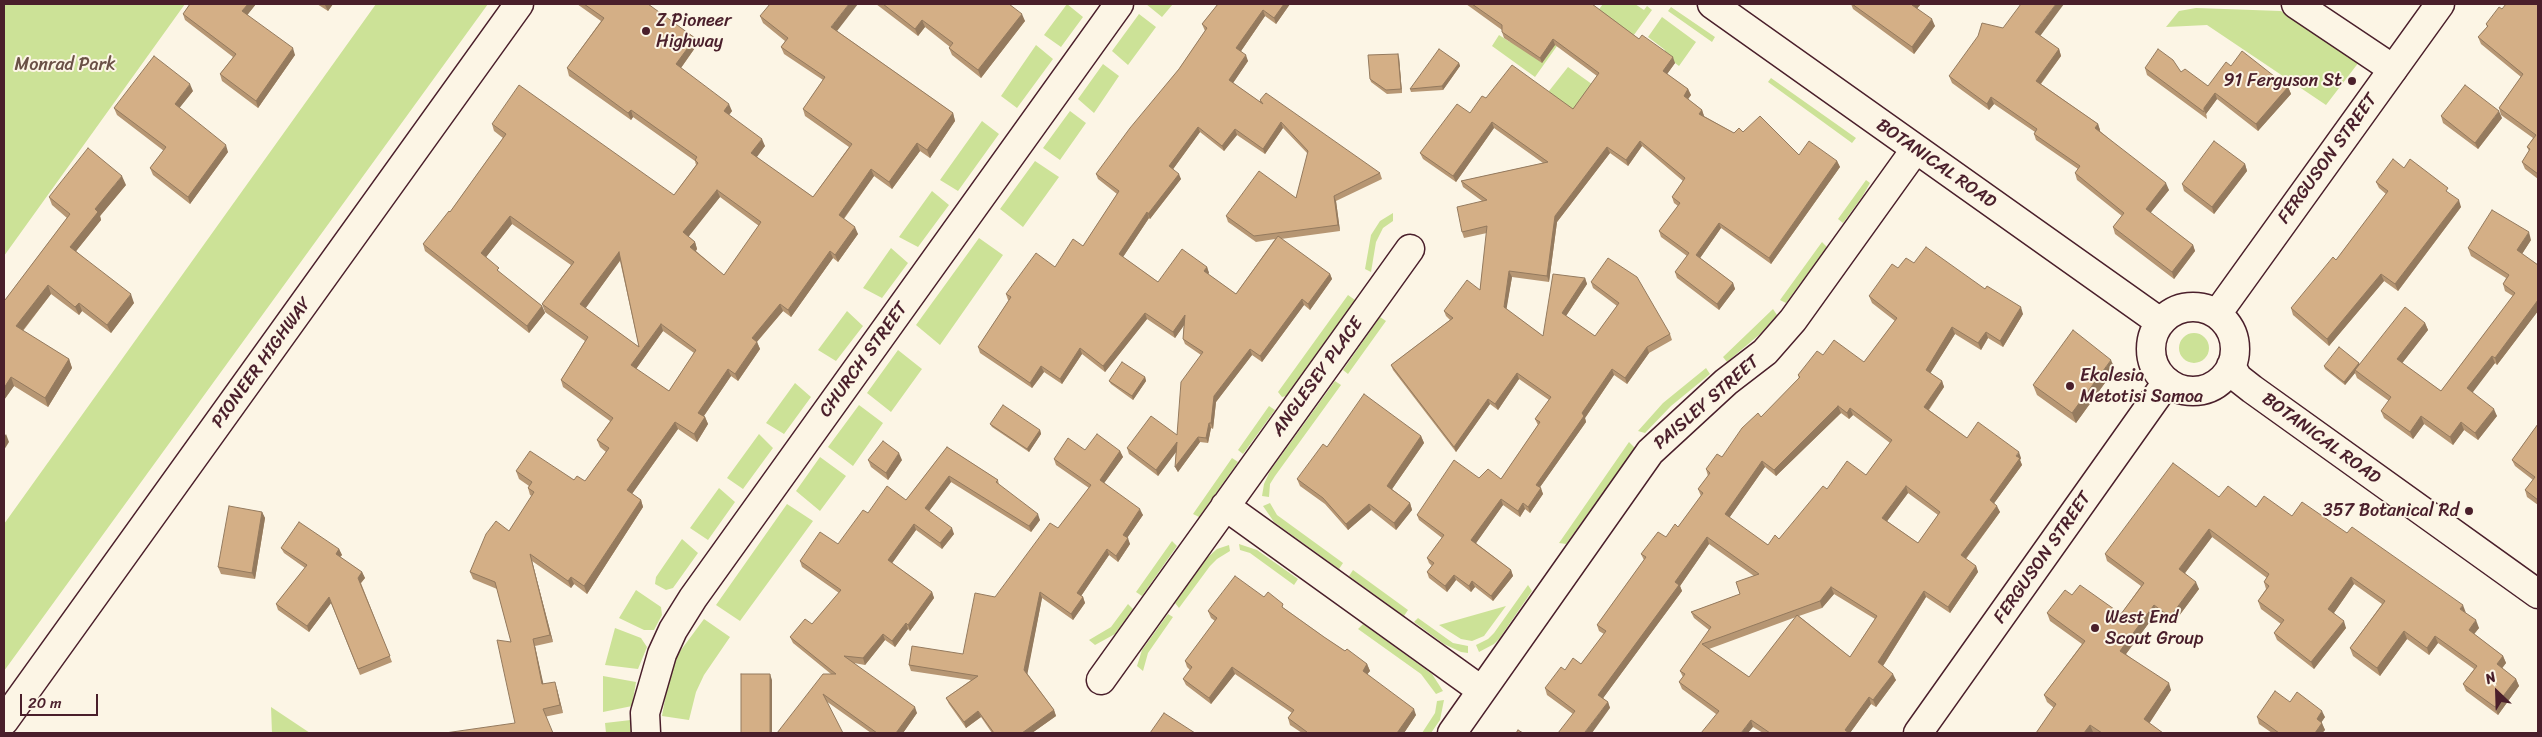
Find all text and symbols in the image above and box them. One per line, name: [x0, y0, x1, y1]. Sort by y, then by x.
place label: Z Pioneer Highway: [656, 10, 731, 52]
marker: Z Pioneer Highway: [640, 25, 652, 37]
park label: Monrad Park: [14, 54, 116, 76]
place label: 91 Ferguson St: [2224, 70, 2342, 92]
marker: 91 Ferguson St: [2346, 75, 2358, 87]
street label: FERGUSON STREET: [2274, 90, 2382, 228]
street label: BOTANICAL ROAD: [1872, 115, 2000, 213]
street label: PIONEER HIGHWAY: [207, 294, 317, 432]
street label: CHURCH STREET: [815, 298, 913, 422]
street label: ANGLESEY PLACE: [1268, 313, 1368, 441]
street label: PAISLEY STREET: [1650, 351, 1764, 455]
place label: Ekalesia Metotisi Samoa: [2080, 365, 2203, 408]
marker: Ekalesia Metotisi Samoa: [2064, 380, 2076, 392]
street label: BOTANICAL ROAD: [2257, 389, 2385, 489]
street label: FERGUSON STREET: [1990, 488, 2096, 628]
place label: 357 Botanical Rd: [2323, 500, 2459, 522]
marker: 357 Botanical Rd: [2463, 505, 2475, 517]
place label: West End Scout Group: [2105, 607, 2204, 650]
marker: West End Scout Group: [2089, 622, 2101, 634]
text: N: [2481, 664, 2500, 691]
north arrow: [2472, 667, 2522, 717]
scale bar: [22, 684, 100, 716]
text: 20 m: [28, 690, 62, 716]

